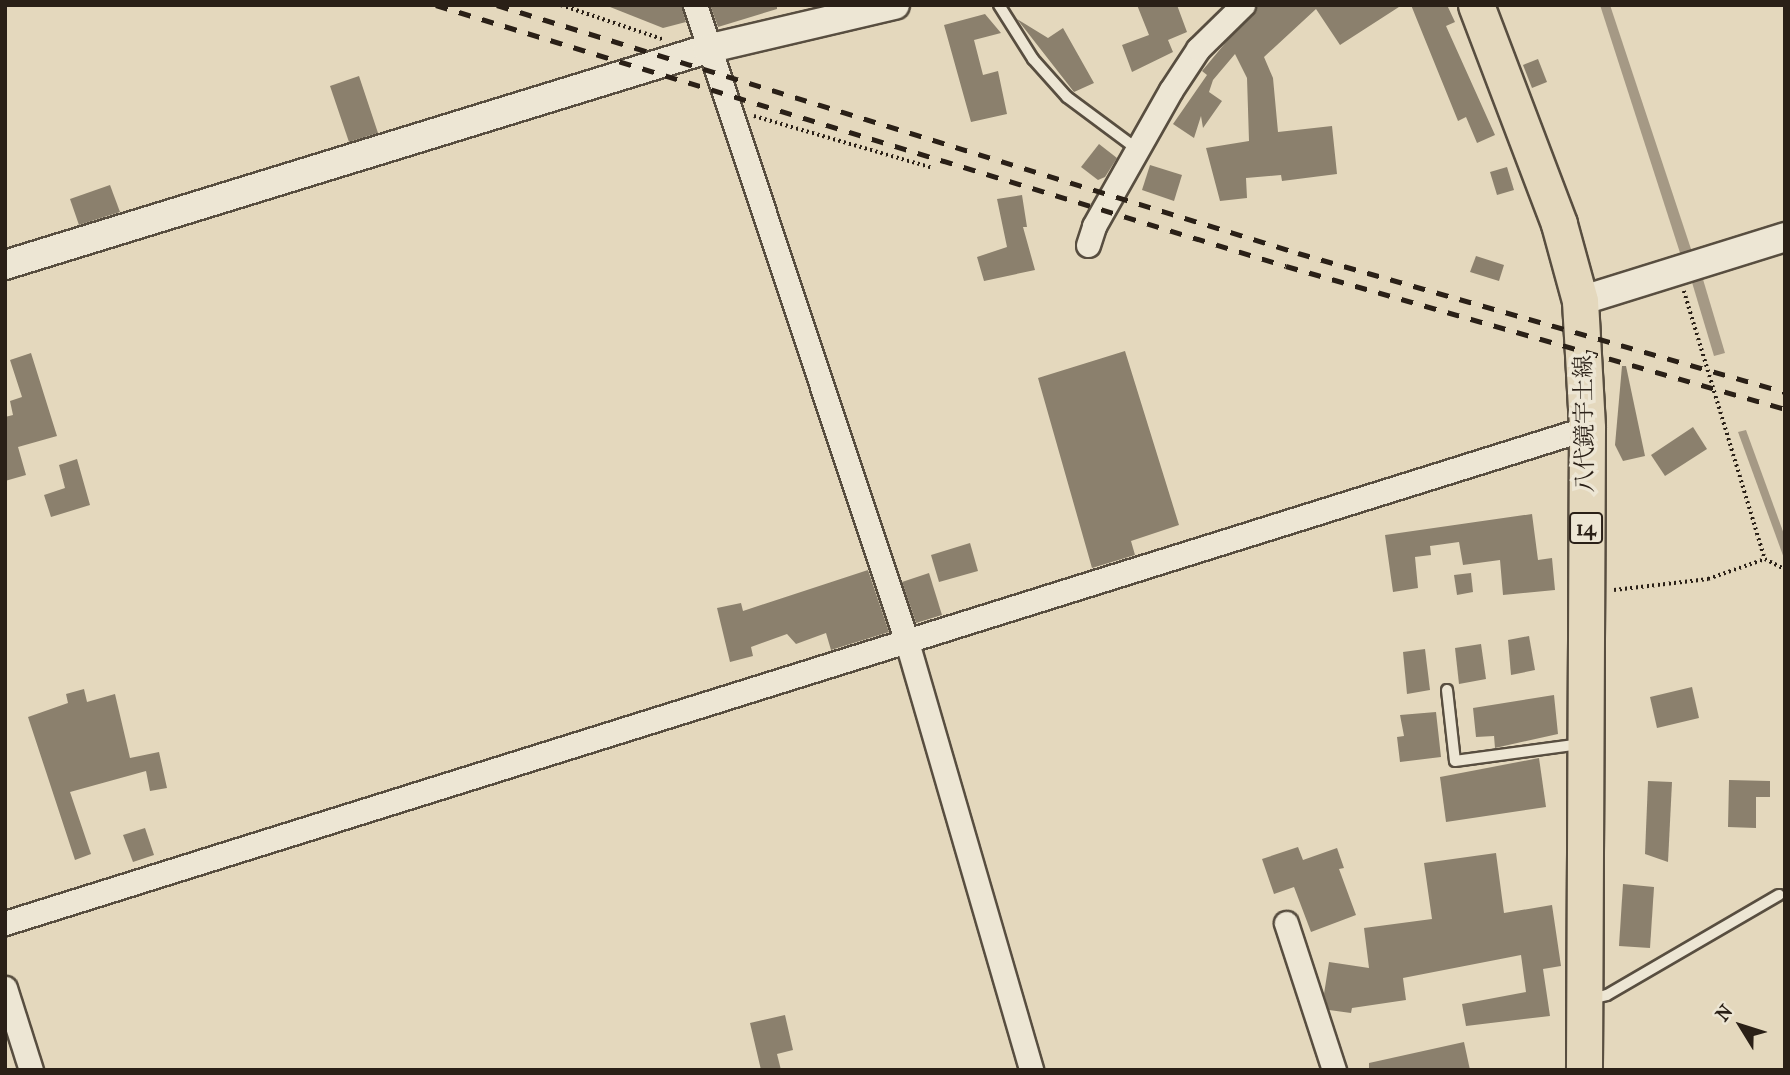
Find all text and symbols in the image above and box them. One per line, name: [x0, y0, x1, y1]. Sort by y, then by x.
street label: 八代鏡宇土線: [1570, 355, 1600, 493]
road number: 14: [1568, 510, 1604, 546]
north arrow: [1706, 991, 1776, 1061]
text: N: [1711, 1001, 1738, 1026]

